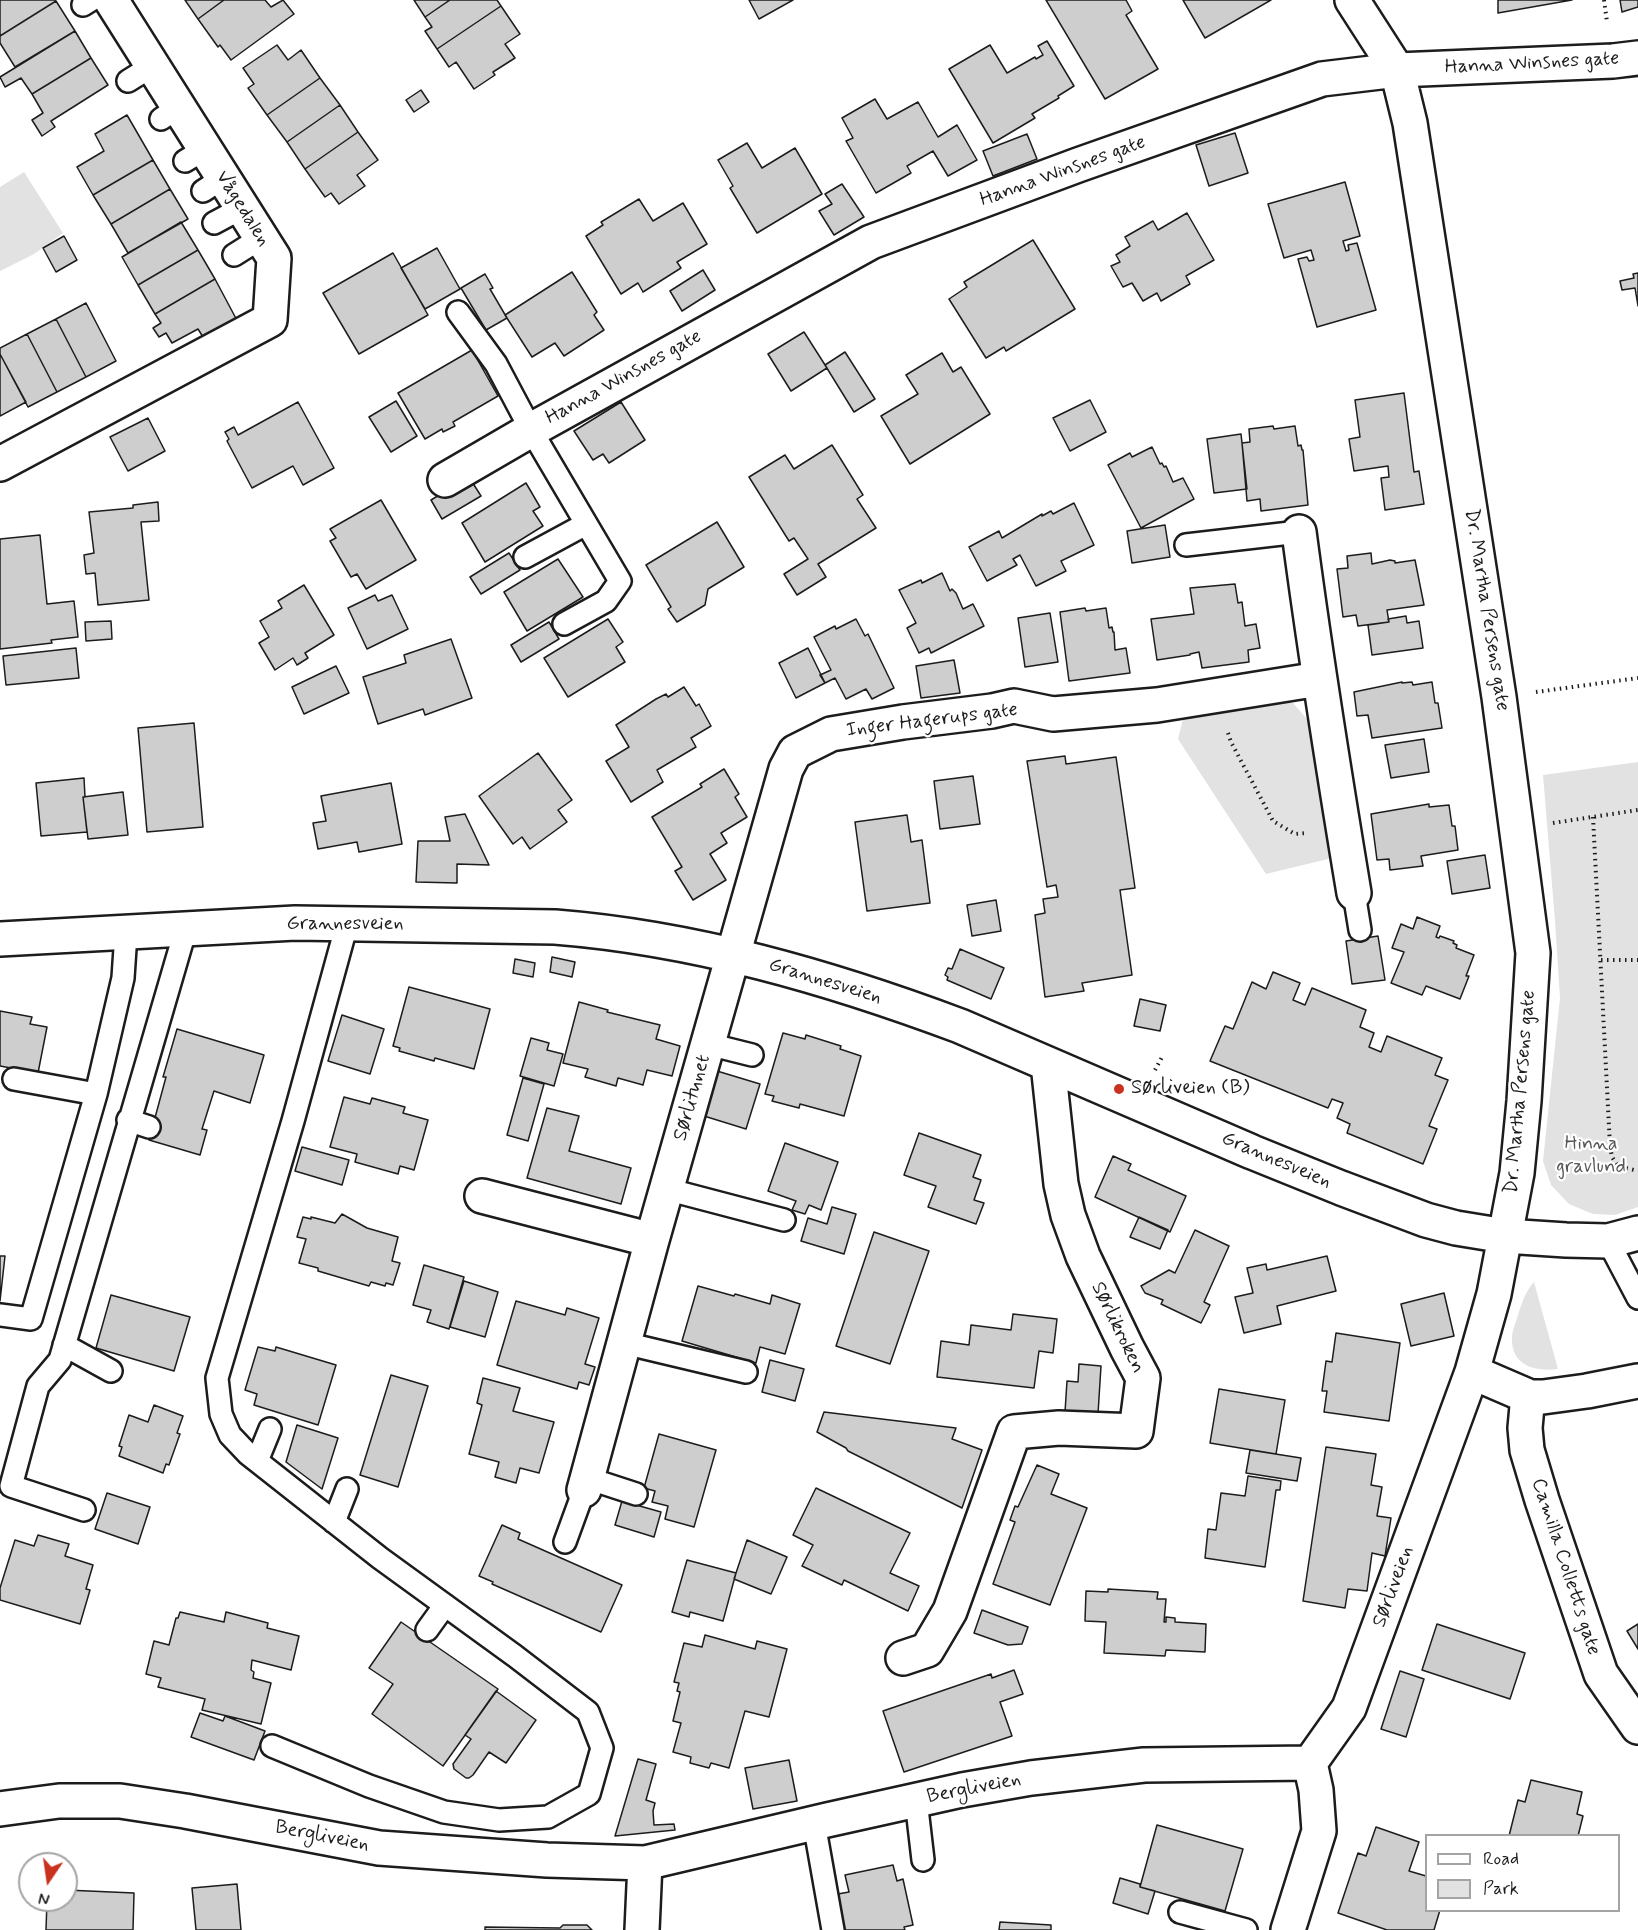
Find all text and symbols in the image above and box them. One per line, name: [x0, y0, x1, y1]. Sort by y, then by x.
street label: Hanna Winsnes gate: [1444, 47, 1620, 81]
street label: Hanna Winsnes gate: [977, 131, 1149, 213]
street label: Vågedalen: [209, 167, 275, 251]
street label: Hanna Winsnes gate: [542, 325, 706, 431]
street label: Dr. Martha Persens gate: [1458, 507, 1514, 713]
street label: Inger Hagerups gate: [845, 699, 1019, 743]
street label: Grannesveien: [287, 913, 403, 937]
street label: Grannesveien: [766, 953, 884, 1011]
street label: Dr. Martha Persens gate: [1500, 989, 1542, 1195]
street label: Sørlitunet: [669, 1052, 717, 1144]
place label: Sørliveien (B): [1131, 1077, 1250, 1101]
marker: Sørliveien (B): [1112, 1082, 1126, 1096]
street label: Grannesveien: [1217, 1127, 1335, 1195]
park label: Hinna gravlund: [1556, 1133, 1626, 1180]
street label: Sørlikroken: [1085, 1279, 1149, 1377]
street label: Camilla Colletts gate: [1525, 1475, 1605, 1659]
street label: Sørliveien: [1368, 1543, 1420, 1631]
street label: Bergliveien: [925, 1768, 1023, 1810]
street label: Bergliveien: [273, 1816, 371, 1858]
legend: [1425, 1834, 1620, 1912]
text: Road: [1483, 1847, 1519, 1871]
north arrow: [18, 1852, 78, 1912]
text: Park: [1483, 1877, 1519, 1901]
text: N: [37, 1887, 52, 1910]

